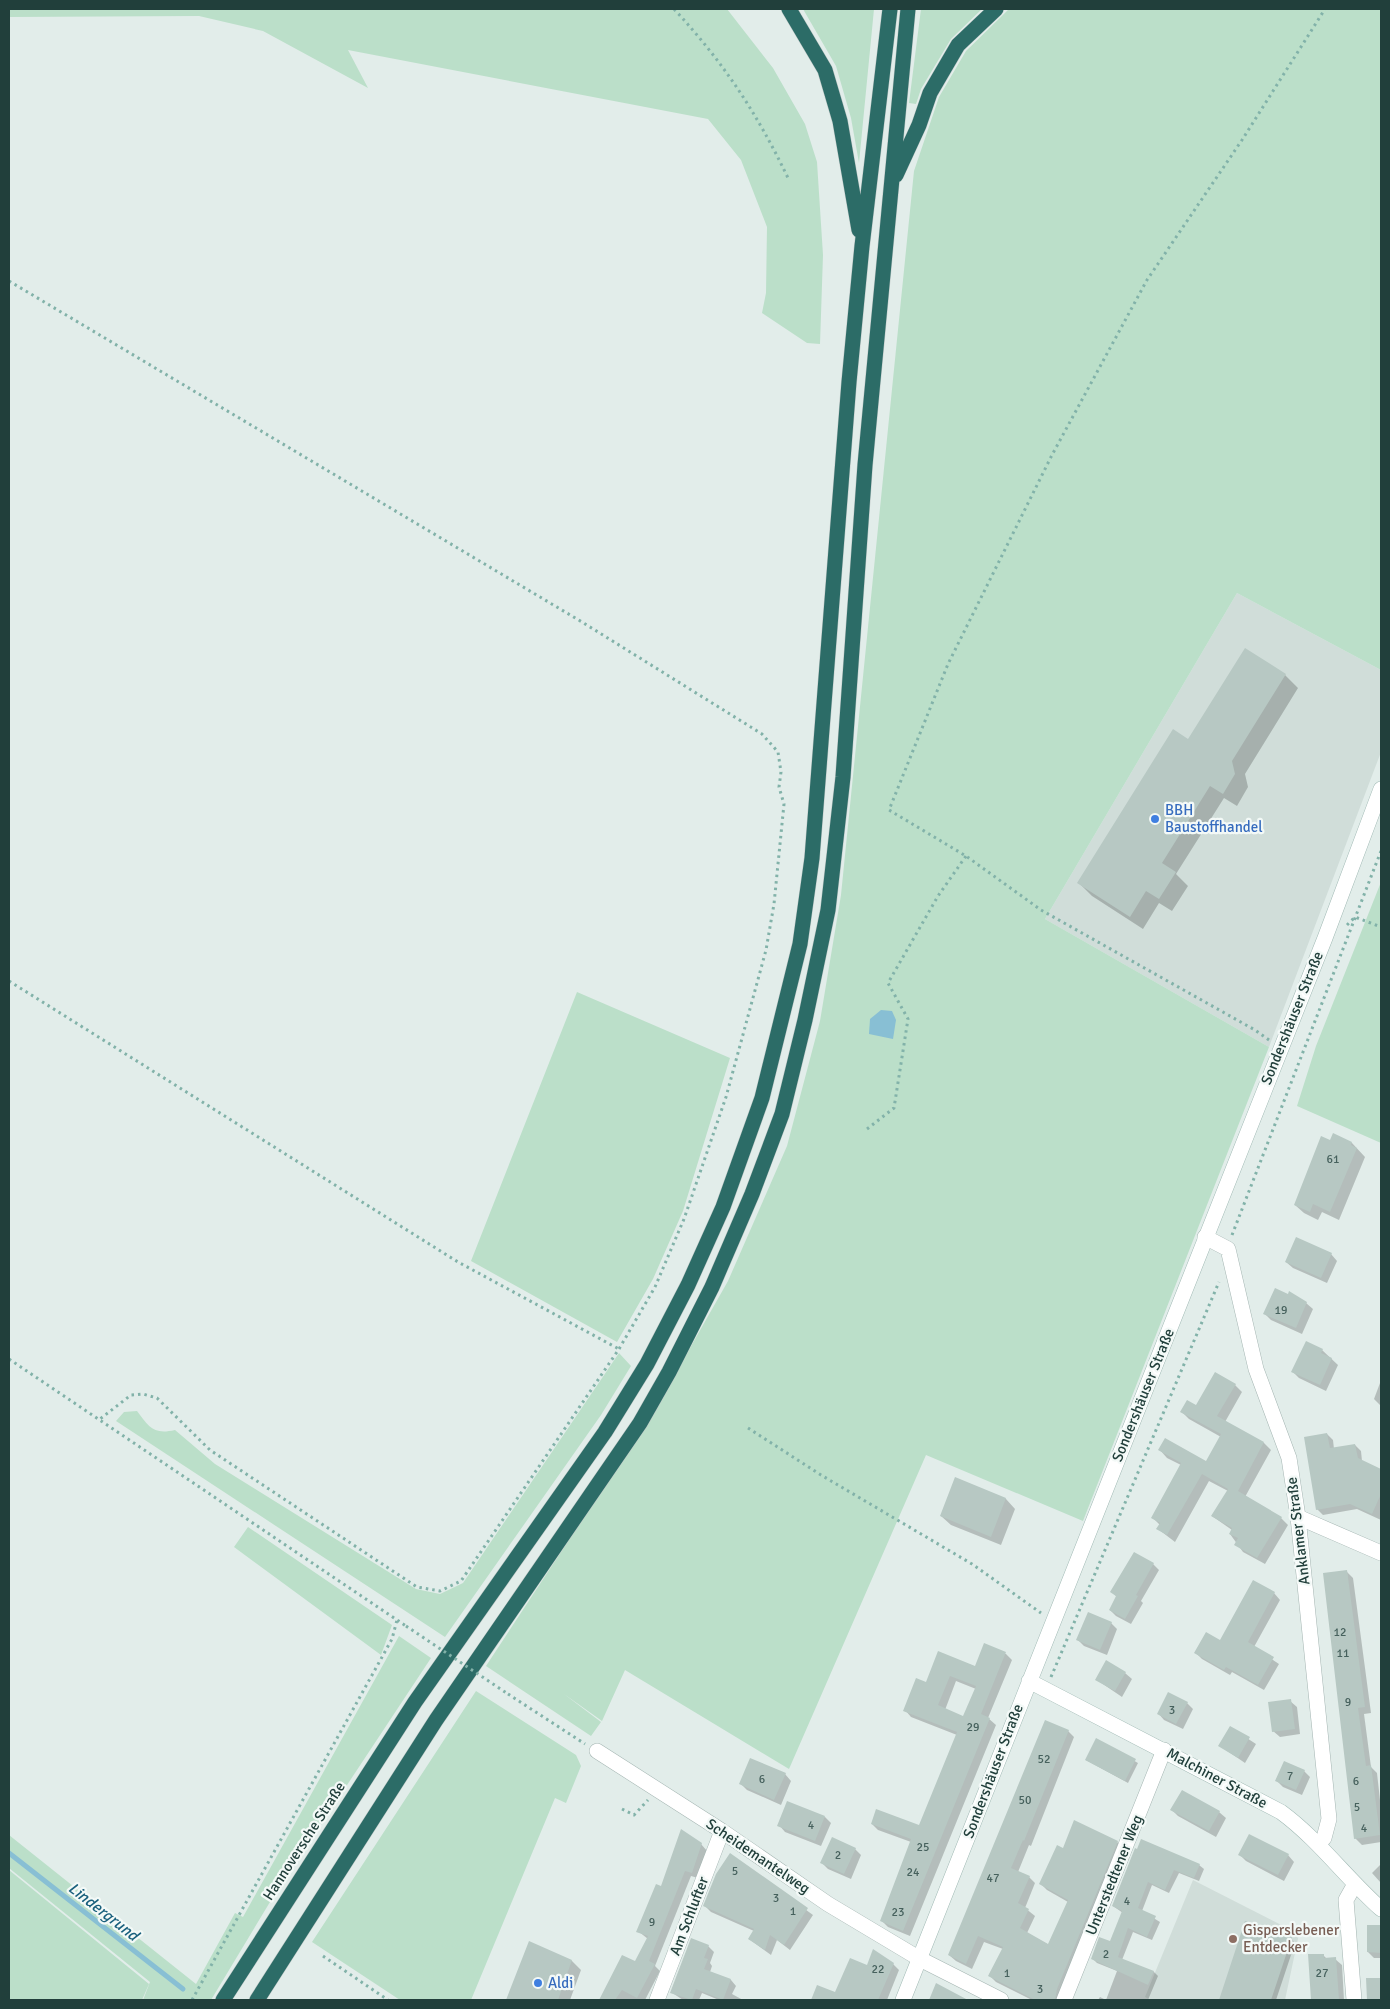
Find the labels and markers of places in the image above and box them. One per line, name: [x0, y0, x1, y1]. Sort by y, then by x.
place label: BBH Baustoffhandel: [1165, 801, 1263, 836]
marker: BBH Baustoffhandel: [1149, 813, 1161, 825]
place label: Gisperslebener Entdecker: [1243, 1921, 1340, 1956]
marker: Gisperslebener Entdecker: [1227, 1933, 1239, 1945]
place label: Aldi: [548, 1974, 573, 1992]
marker: Aldi: [532, 1977, 544, 1989]

